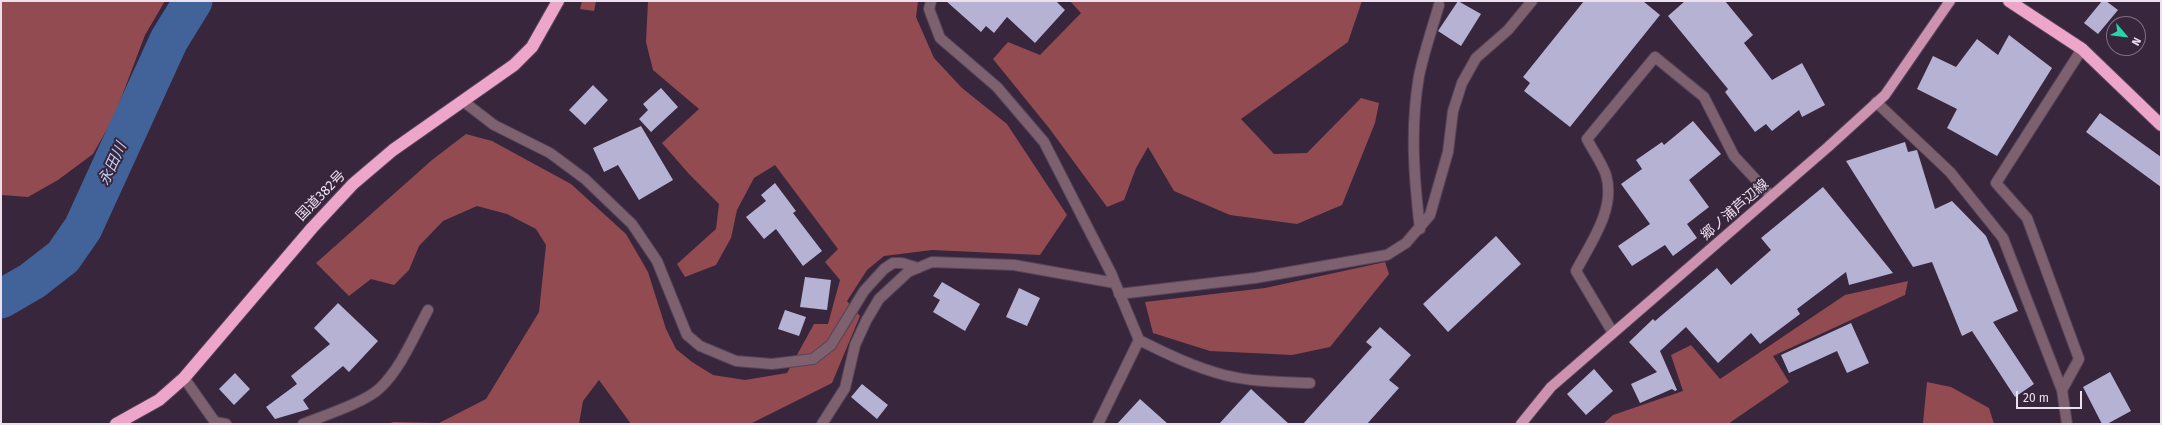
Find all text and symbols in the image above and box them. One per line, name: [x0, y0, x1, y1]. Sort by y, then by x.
north arrow: [2106, 16, 2146, 56]
text: N: [2129, 35, 2144, 48]
water label: 永田川: [95, 140, 131, 188]
street label: 国道382号: [293, 167, 349, 225]
street label: 郷ノ浦芦辺線: [1698, 176, 1772, 244]
scale bar: [2018, 383, 2084, 409]
text: 20 m: [2023, 391, 2049, 405]

